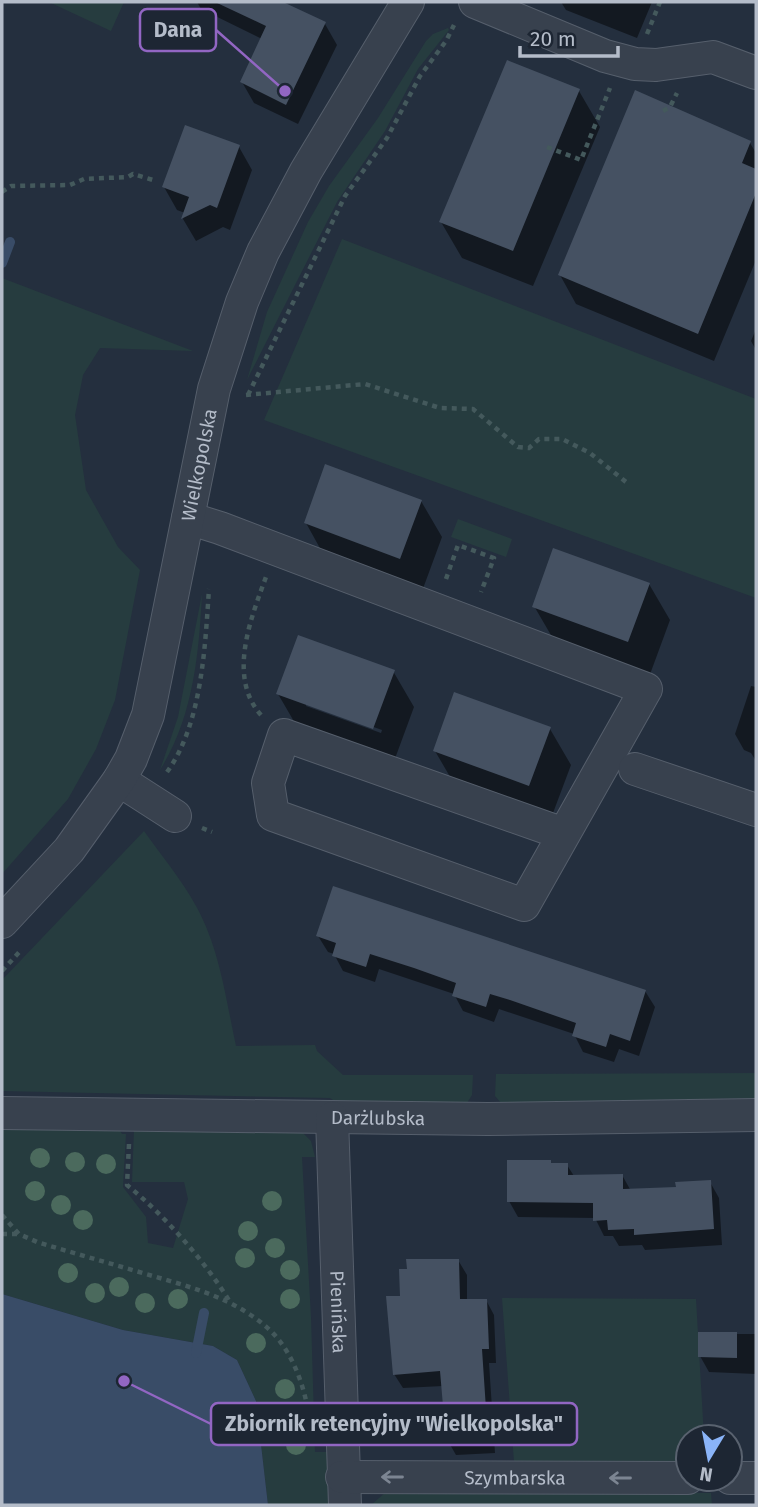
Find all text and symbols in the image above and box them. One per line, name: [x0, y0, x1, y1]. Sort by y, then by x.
callout: Dana: [140, 9, 216, 51]
scale bar: [520, 14, 618, 58]
text: Dana: [154, 17, 202, 43]
text: 20 m: [530, 26, 576, 52]
street label: Wielkopolska: [176, 406, 221, 523]
street label: Darżlubska: [331, 1106, 425, 1130]
street label: Pienińska: [326, 1270, 351, 1354]
callout: Zbiornik retencyjny "Wielkopolska": [211, 1403, 577, 1445]
text: Zbiornik retencyjny "Wielkopolska": [225, 1411, 563, 1437]
north arrow: [674, 1423, 744, 1493]
text: N: [698, 1462, 714, 1487]
street label: Szymbarska: [464, 1466, 566, 1489]
one-way arrow: [381, 1471, 404, 1484]
one-way arrow: [609, 1471, 632, 1485]

